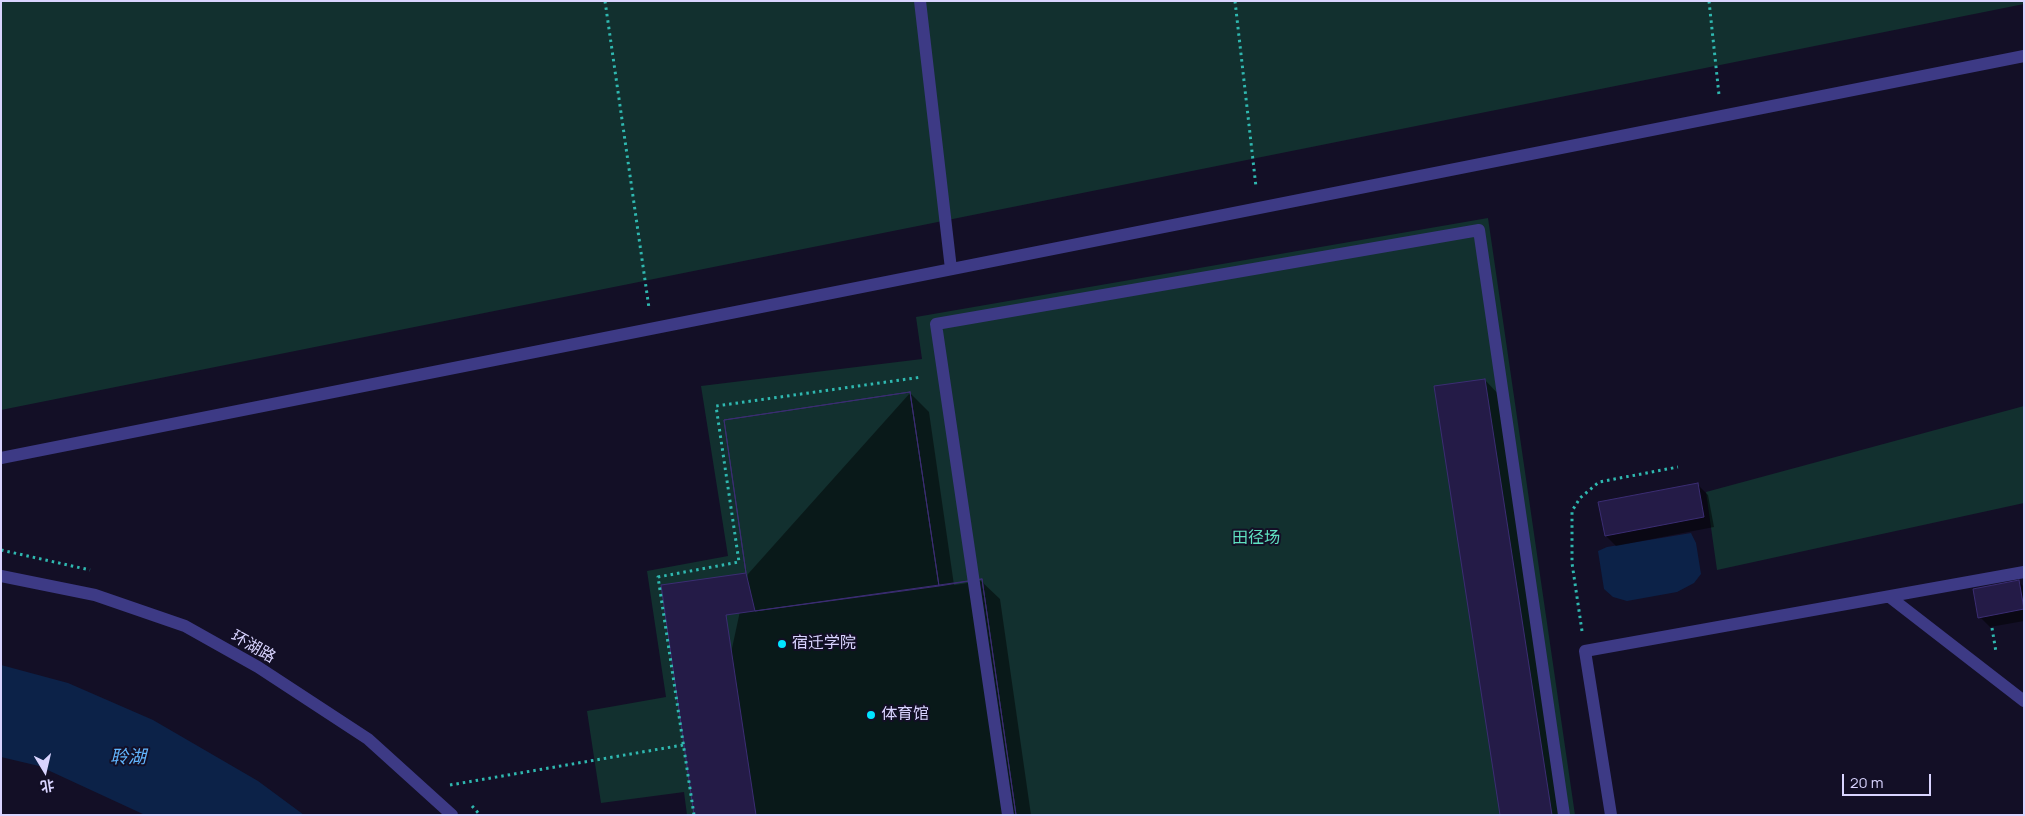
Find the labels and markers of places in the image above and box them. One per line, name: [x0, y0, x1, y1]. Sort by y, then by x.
place label: 宿迁学院: [792, 634, 856, 654]
marker: 宿迁学院: [776, 638, 788, 650]
place label: 体育馆: [881, 705, 929, 725]
marker: 体育馆: [865, 709, 877, 721]

